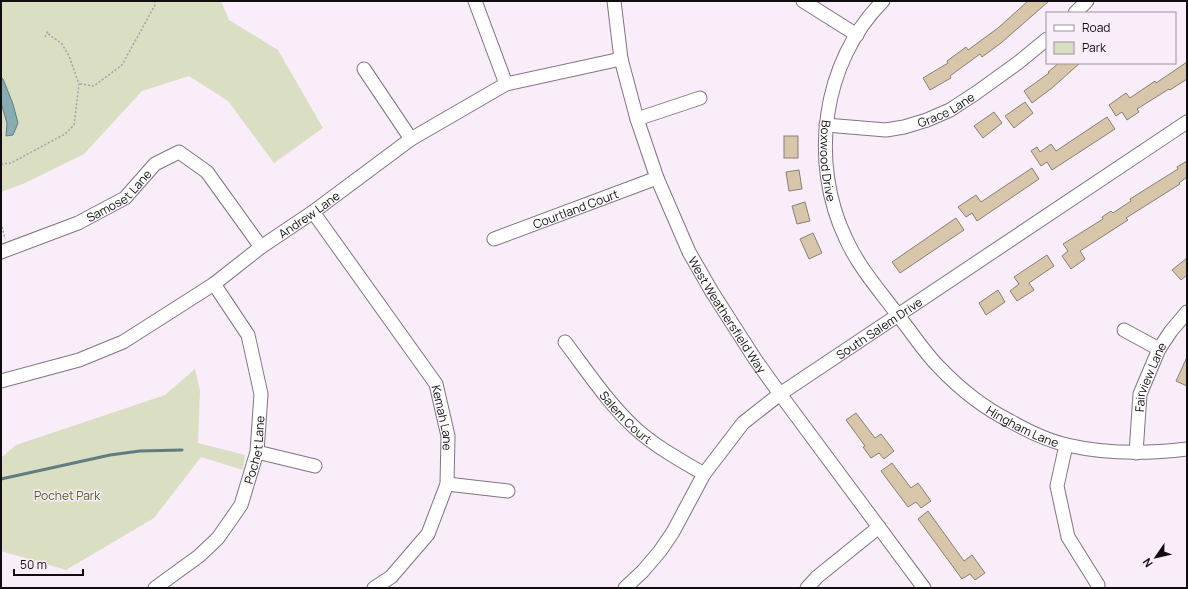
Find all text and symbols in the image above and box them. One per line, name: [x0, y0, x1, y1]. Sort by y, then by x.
legend: [1046, 12, 1176, 64]
text: Road: [1082, 19, 1110, 36]
text: Park: [1082, 39, 1107, 56]
street label: Grace Lane: [915, 88, 978, 131]
street label: Boxwood Drive: [817, 119, 840, 203]
street label: Samoset Lane: [83, 165, 155, 226]
street label: Courtland Court: [530, 185, 621, 232]
street label: Andrew Lane: [275, 187, 343, 242]
street label: West Weathersfield Way: [685, 253, 771, 377]
street label: South Salem Drive: [832, 293, 925, 363]
street label: Fairview Lane: [1130, 338, 1170, 413]
street label: Kemah Lane: [428, 383, 456, 451]
street label: Salem Court: [596, 387, 656, 448]
street label: Hingham Lane: [983, 401, 1061, 451]
street label: Pochet Lane: [239, 415, 268, 486]
park label: Pochet Park: [34, 487, 101, 504]
north arrow: [1136, 537, 1176, 577]
scale bar: [14, 551, 83, 577]
text: N: [1139, 555, 1156, 570]
text: 50 m: [20, 556, 47, 573]

